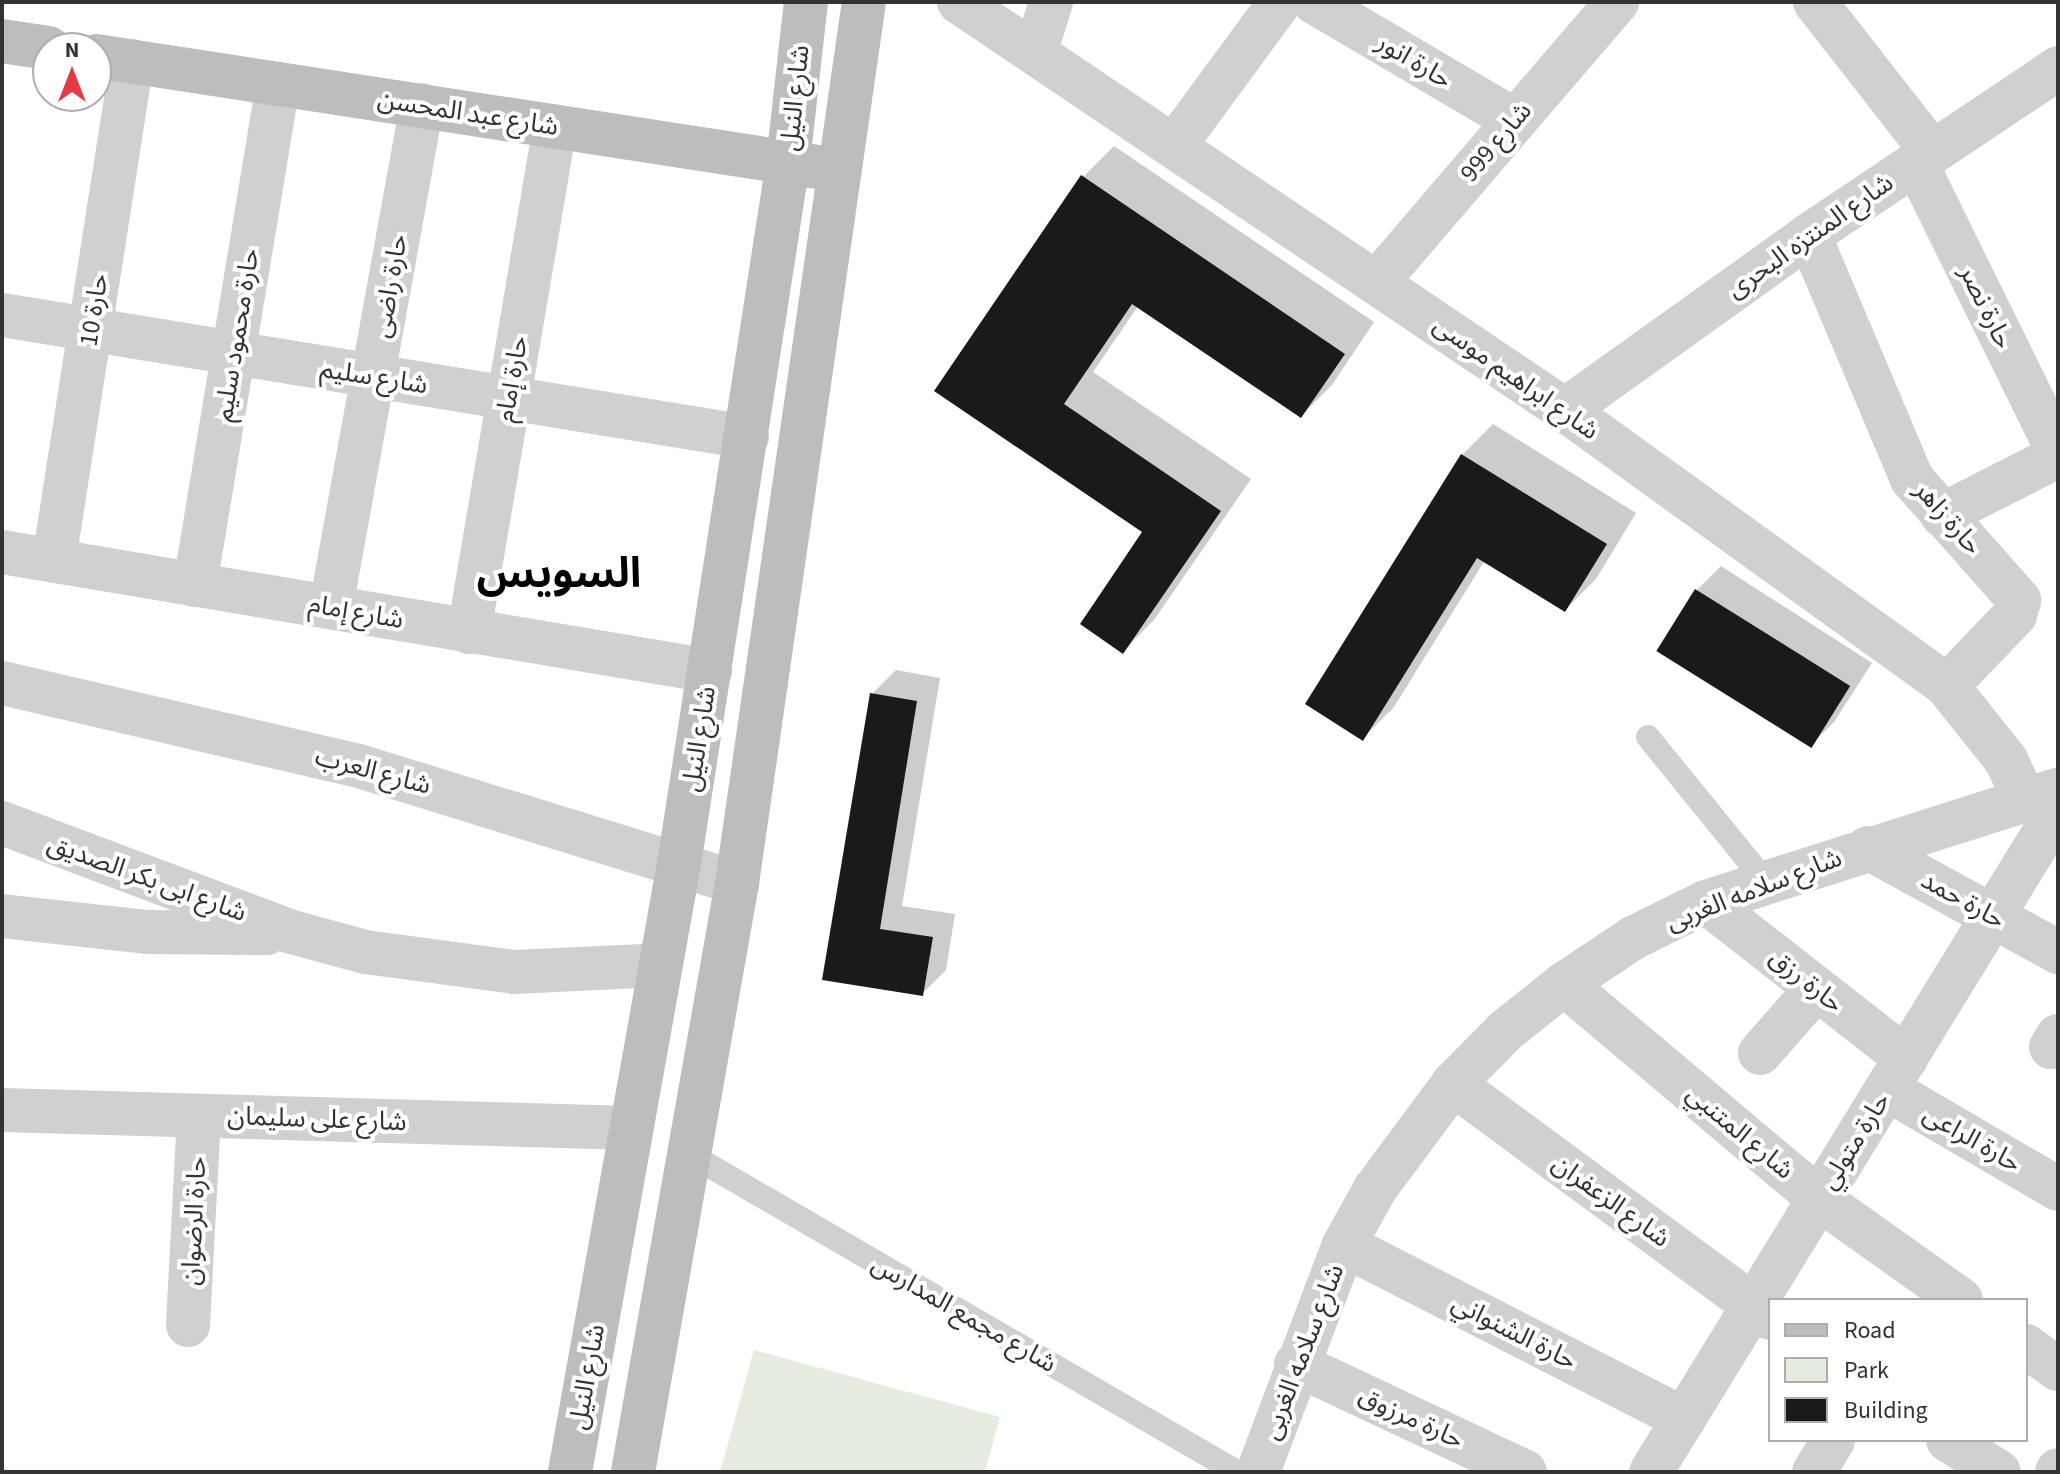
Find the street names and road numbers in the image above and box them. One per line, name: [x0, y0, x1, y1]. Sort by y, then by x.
street label: حارة انور: [1371, 26, 1457, 96]
street label: شارع النيل: [774, 43, 816, 153]
street label: شارع عبد المحسن: [375, 83, 561, 143]
street label: شارع 999: [1454, 96, 1538, 188]
street label: شارع المنتزه البحرى: [1721, 167, 1899, 305]
street label: حارة راضى: [366, 232, 414, 340]
street label: حارة محمود سليم: [208, 246, 266, 424]
street label: حارة نصر: [1952, 260, 2020, 354]
street label: حارة 10: [73, 272, 115, 348]
street label: شارع ابراهيم موسى: [1427, 309, 1605, 447]
street label: حارة إمام: [489, 333, 535, 425]
street label: شارع سليم: [318, 353, 430, 401]
street label: حارة زاهر: [1908, 475, 1988, 561]
street label: شارع إمام: [306, 588, 406, 636]
street label: شارع النيل: [675, 684, 723, 794]
street label: شارع العرب: [312, 741, 434, 801]
street label: شارع ابى بكر الصديق: [43, 828, 251, 928]
street label: شارع سلامه الغربى: [1662, 842, 1846, 938]
street label: حارة حمد: [1916, 864, 2010, 936]
street label: حارة رزق: [1763, 942, 1849, 1020]
street label: شارع المتنبي: [1680, 1078, 1800, 1186]
street label: حارة متولي: [1813, 1087, 1897, 1195]
street label: حارة الراعى: [1917, 1098, 2027, 1180]
street label: شارع على سليمان: [227, 1100, 407, 1138]
street label: شارع الزعفران: [1546, 1148, 1676, 1254]
street label: حارة الرضوان: [175, 1156, 213, 1286]
street label: شارع مجمع المدارس: [866, 1248, 1062, 1380]
street label: شارع سلامه الغربى: [1255, 1260, 1351, 1444]
street label: حارة الشنواني: [1446, 1287, 1582, 1377]
street label: شارع النيل: [562, 1322, 612, 1432]
street label: حارة مرزوق: [1353, 1380, 1469, 1456]

